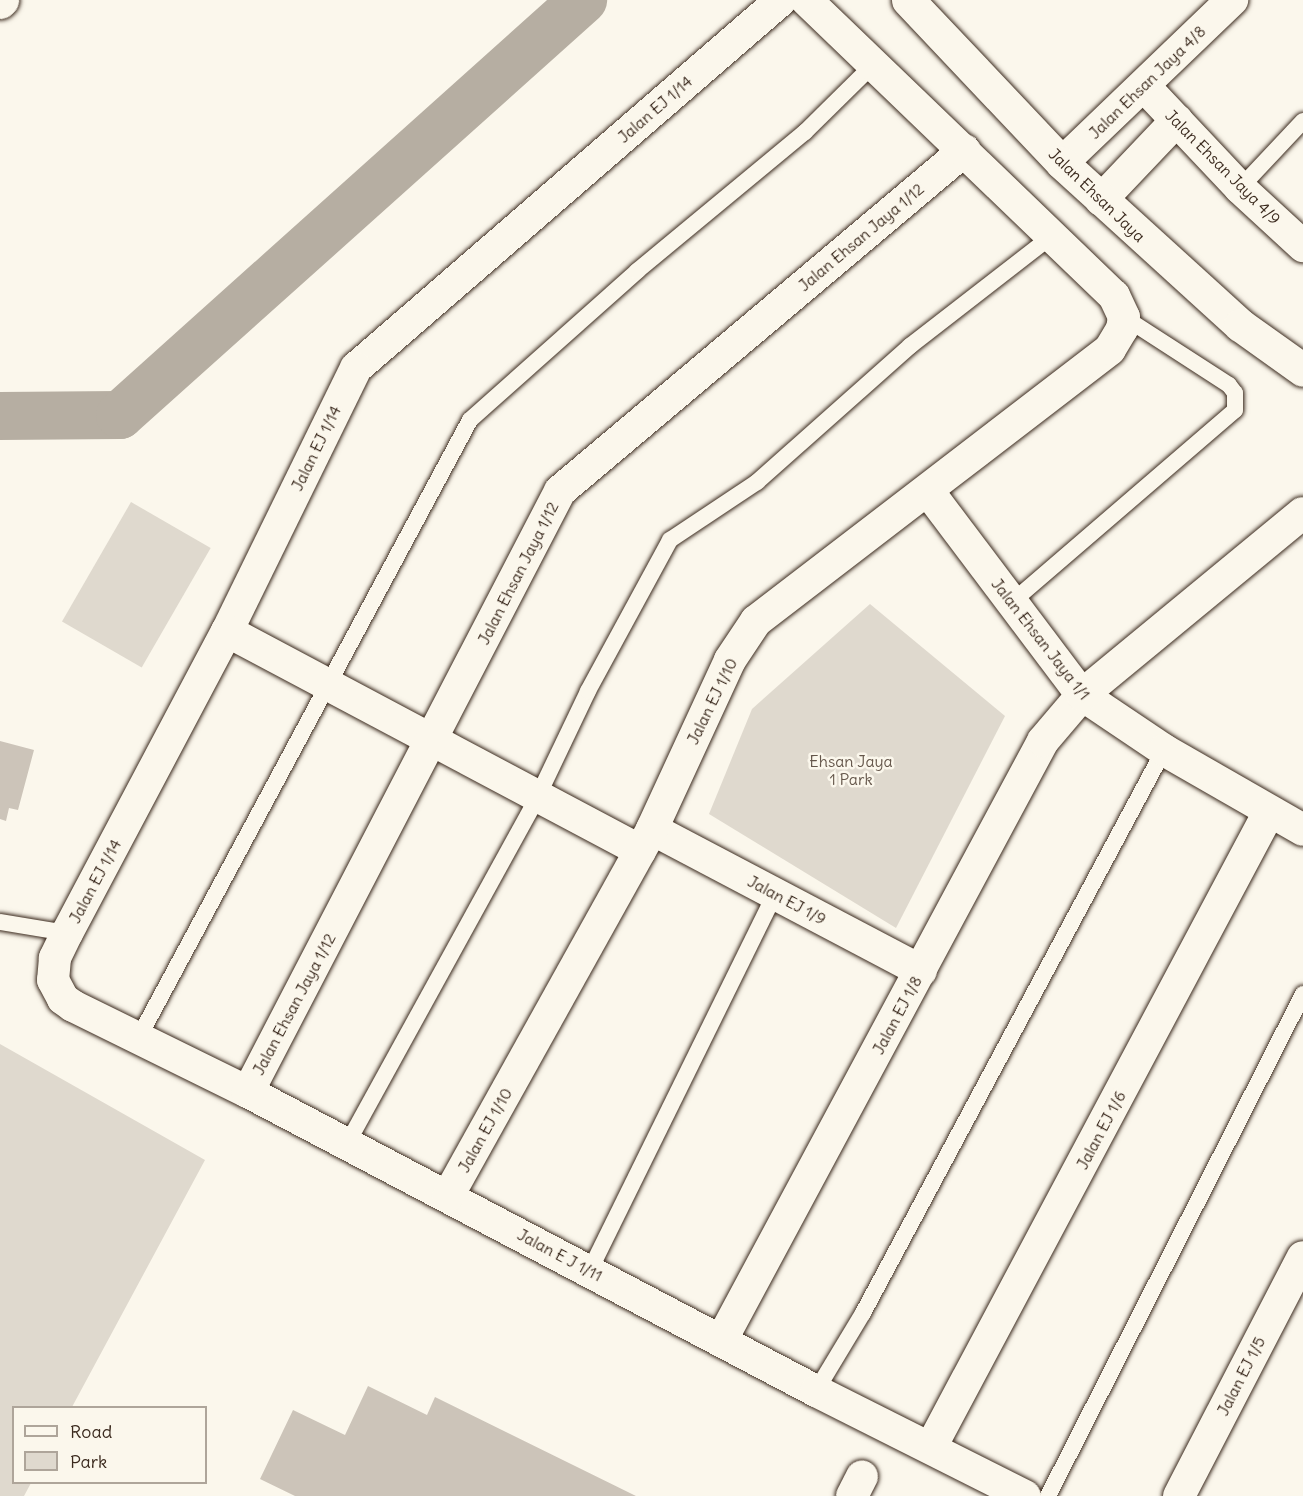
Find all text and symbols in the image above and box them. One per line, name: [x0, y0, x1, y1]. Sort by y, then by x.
street label: Jalan Ehsan Jaya 4/8: [1085, 21, 1209, 143]
street label: Jalan EJ 1/14: [614, 71, 696, 147]
street label: Jalan Ehsan Jaya 4/9: [1162, 106, 1284, 228]
street label: Jalan Ehsan Jaya: [1045, 144, 1149, 246]
street label: Jalan Ehsan Jaya 1/12: [794, 179, 928, 295]
street label: Jalan EJ 1/14: [287, 402, 345, 494]
street label: Jalan Ehsan Jaya 1/12: [474, 498, 562, 648]
street label: Jalan Ehsan Jaya 1/1: [988, 574, 1094, 704]
street label: Jalan EJ 1/10: [683, 655, 741, 747]
park label: Ehsan Jaya 1 Park: [809, 751, 893, 789]
street label: Jalan EJ 1/14: [65, 836, 125, 926]
street label: Jalan EJ 1/9: [745, 871, 829, 929]
street label: Jalan Ehsan Jaya 1/12: [249, 930, 339, 1078]
street label: Jalan EJ 1/8: [868, 973, 926, 1057]
street label: Jalan EJ 1/10: [454, 1084, 516, 1176]
street label: Jalan EJ 1/6: [1072, 1088, 1130, 1172]
street label: Jalan E J 1/11: [514, 1225, 606, 1285]
street label: Jalan EJ 1/5: [1213, 1333, 1269, 1419]
legend: [12, 1406, 207, 1484]
text: Road: [70, 1420, 112, 1443]
text: Park: [70, 1450, 107, 1473]

